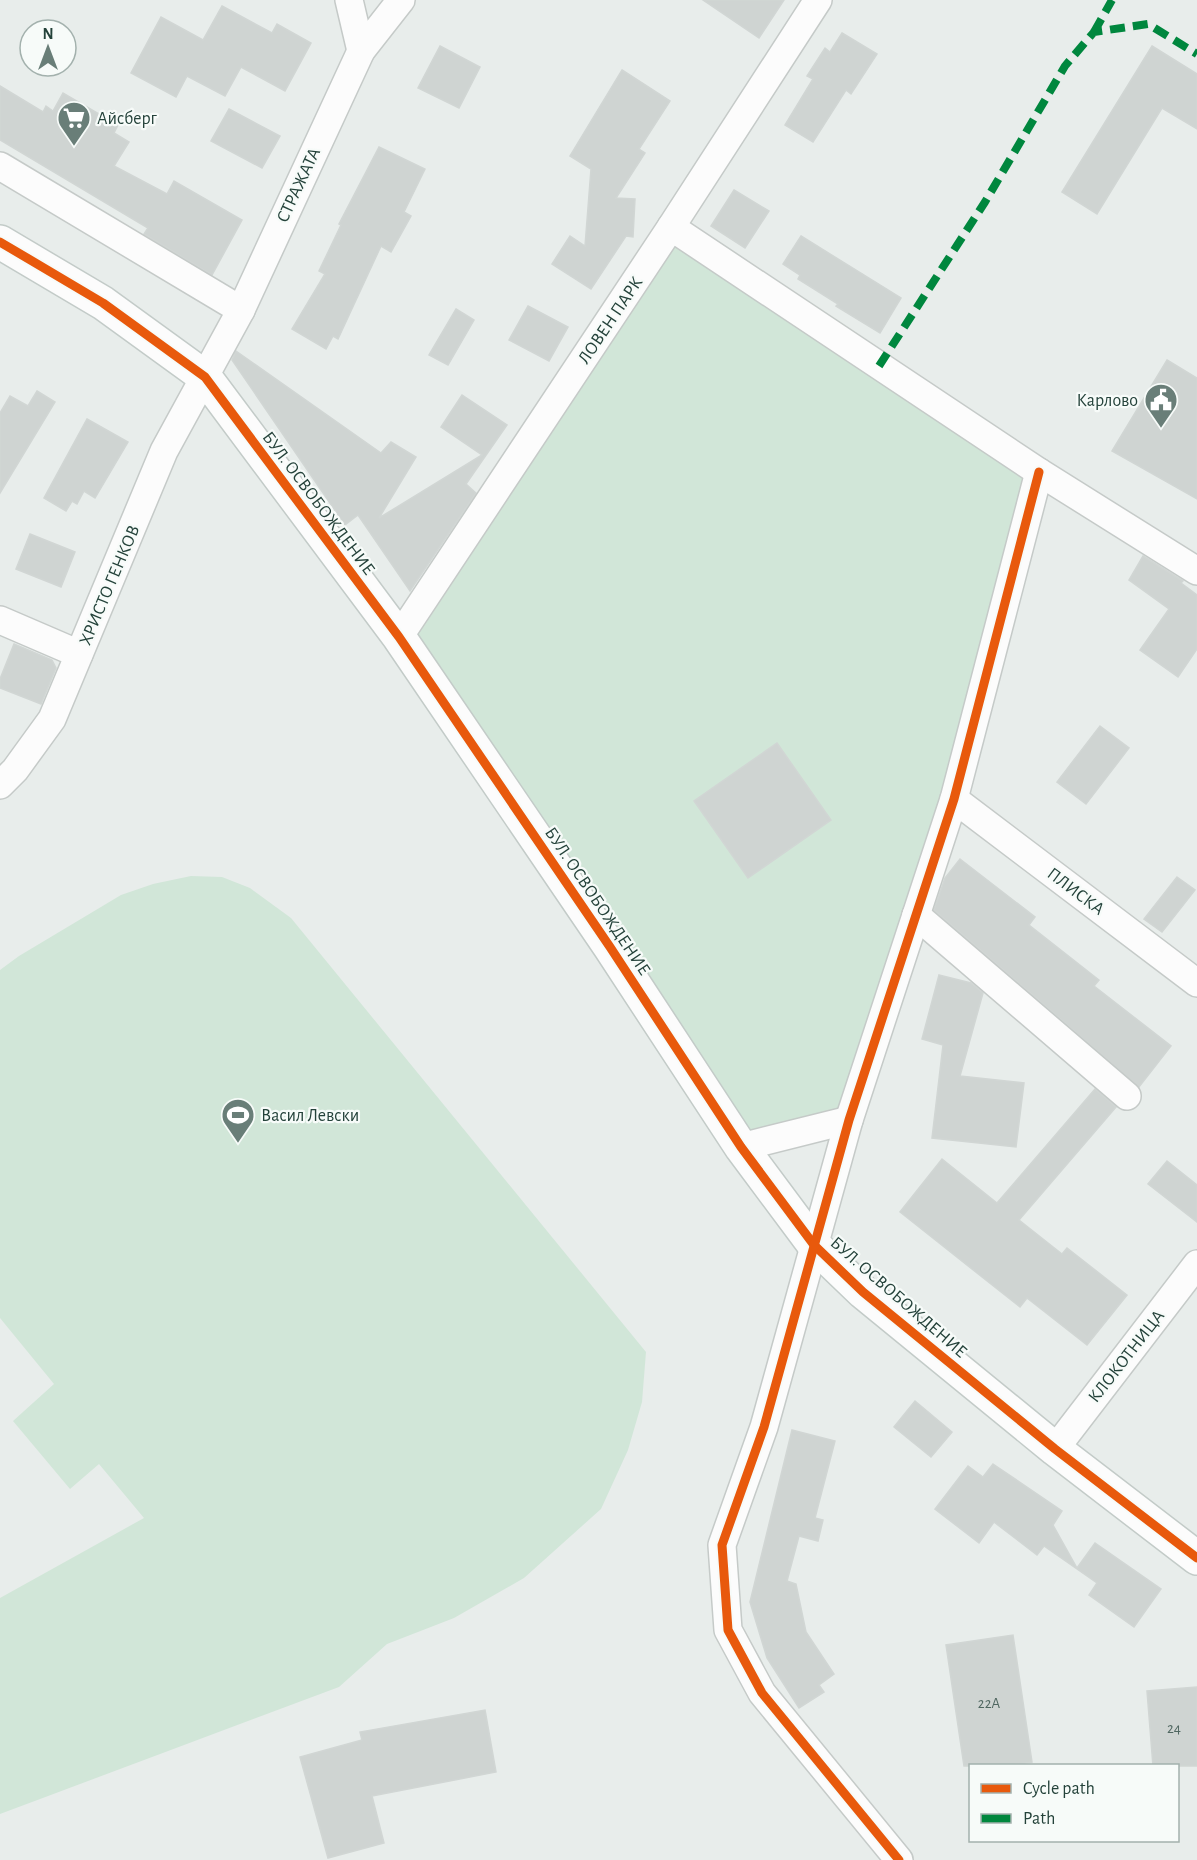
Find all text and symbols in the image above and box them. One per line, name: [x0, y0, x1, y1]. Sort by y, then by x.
north arrow: [18, 18, 78, 78]
text: N: [42, 26, 54, 42]
supermarket icon: Айсберг: [56, 100, 92, 147]
place label: Айсберг: [97, 109, 157, 128]
street label: СТРАЖАТА: [274, 145, 324, 226]
street label: ЛОВЕН ПАРК: [575, 273, 647, 367]
public building icon: Карлово: [1143, 382, 1179, 429]
place label: Карлово: [1077, 392, 1138, 410]
street label: БУЛ. ОСВОБОЖДЕНИЕ: [258, 428, 378, 579]
street label: ХРИСТО ГЕНКОВ: [77, 523, 143, 648]
street label: БУЛ. ОСВОБОЖДЕНИЕ: [541, 824, 653, 979]
street label: ПЛИСКА: [1044, 865, 1108, 919]
sports icon: Васил Левски: [220, 1097, 256, 1144]
place label: Васил Левски: [261, 1107, 359, 1125]
street label: БУЛ. ОСВОБОЖДЕНИЕ: [827, 1234, 970, 1362]
street label: КЛОКОТНИЦА: [1085, 1307, 1169, 1406]
house number: 22A: [978, 1696, 1000, 1711]
house number: 24: [1167, 1721, 1181, 1736]
legend: [969, 1764, 1179, 1842]
text: Cycle path: [1023, 1780, 1095, 1798]
text: Path: [1023, 1810, 1055, 1828]

